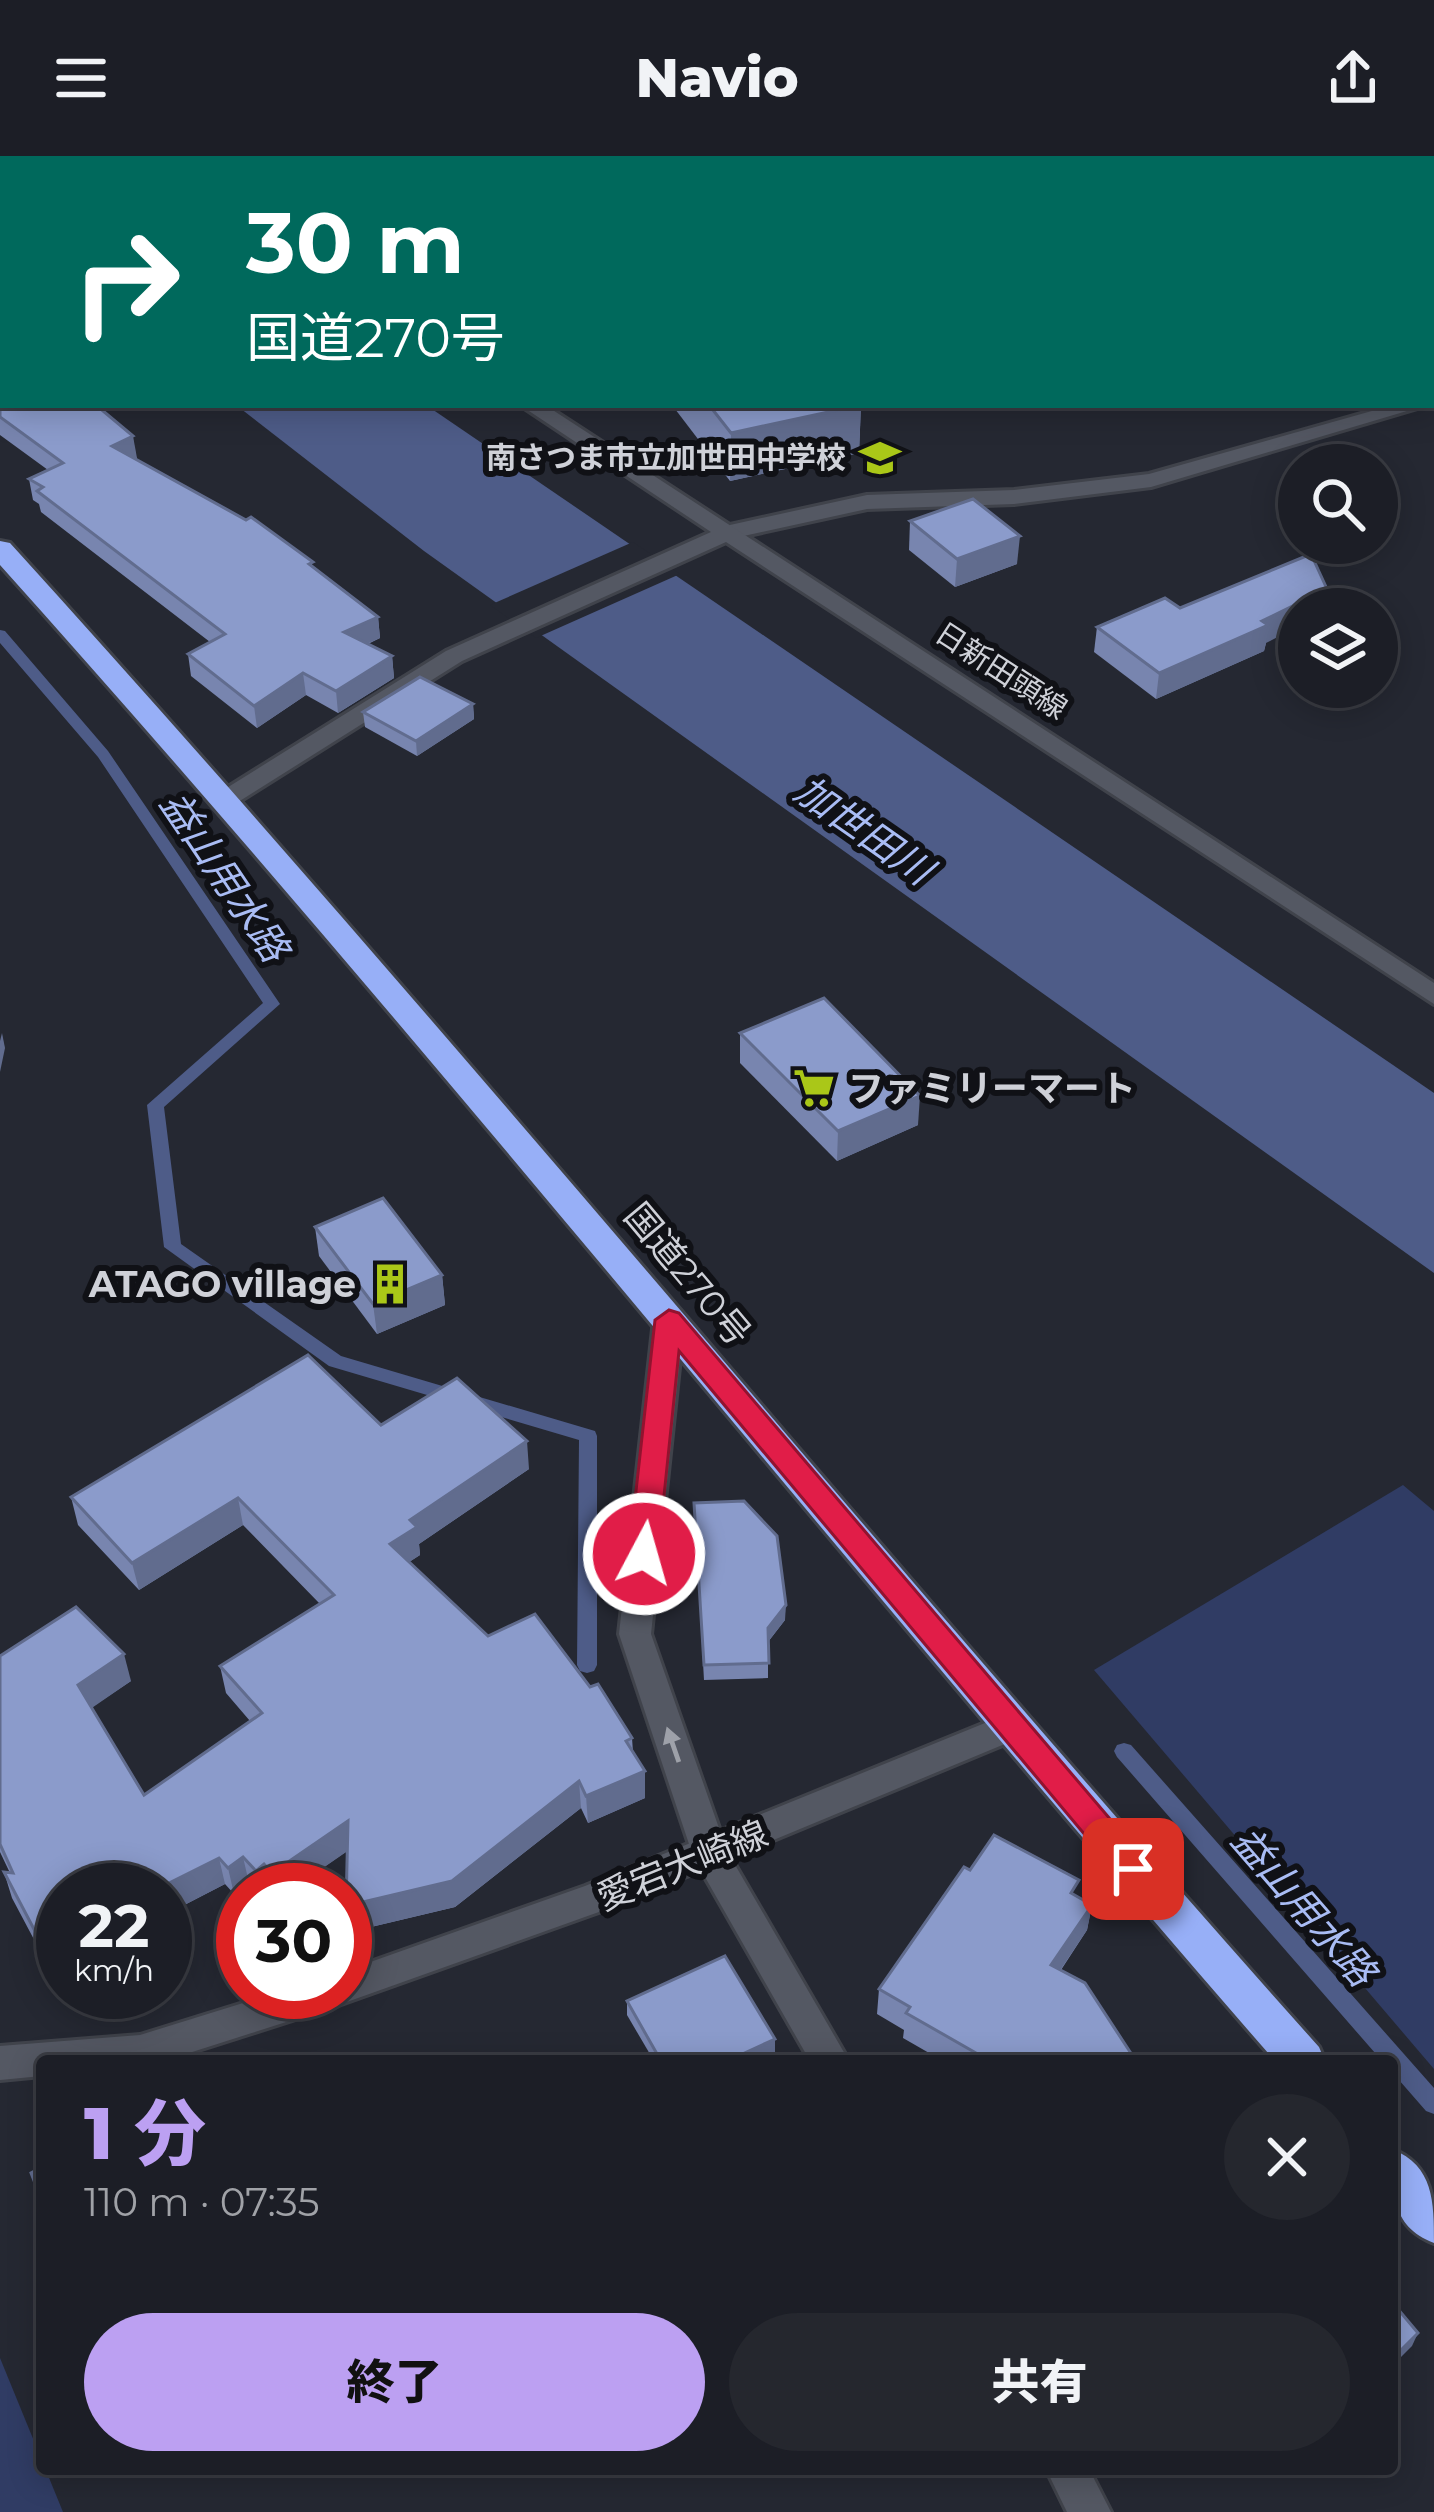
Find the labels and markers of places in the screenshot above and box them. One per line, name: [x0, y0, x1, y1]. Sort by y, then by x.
school or university icon: 南さつま市立加世田中学校: [857, 435, 903, 481]
place label: 南さつま市立加世田中学校: [486, 439, 846, 476]
supermarket icon: ファミリーマート: [791, 1065, 837, 1111]
place label: ファミリーマート: [848, 1066, 1136, 1110]
building icon: ATAGO village: [367, 1261, 413, 1307]
place label: ATAGO village: [88, 1262, 356, 1306]
pin: [1082, 1818, 1184, 1920]

